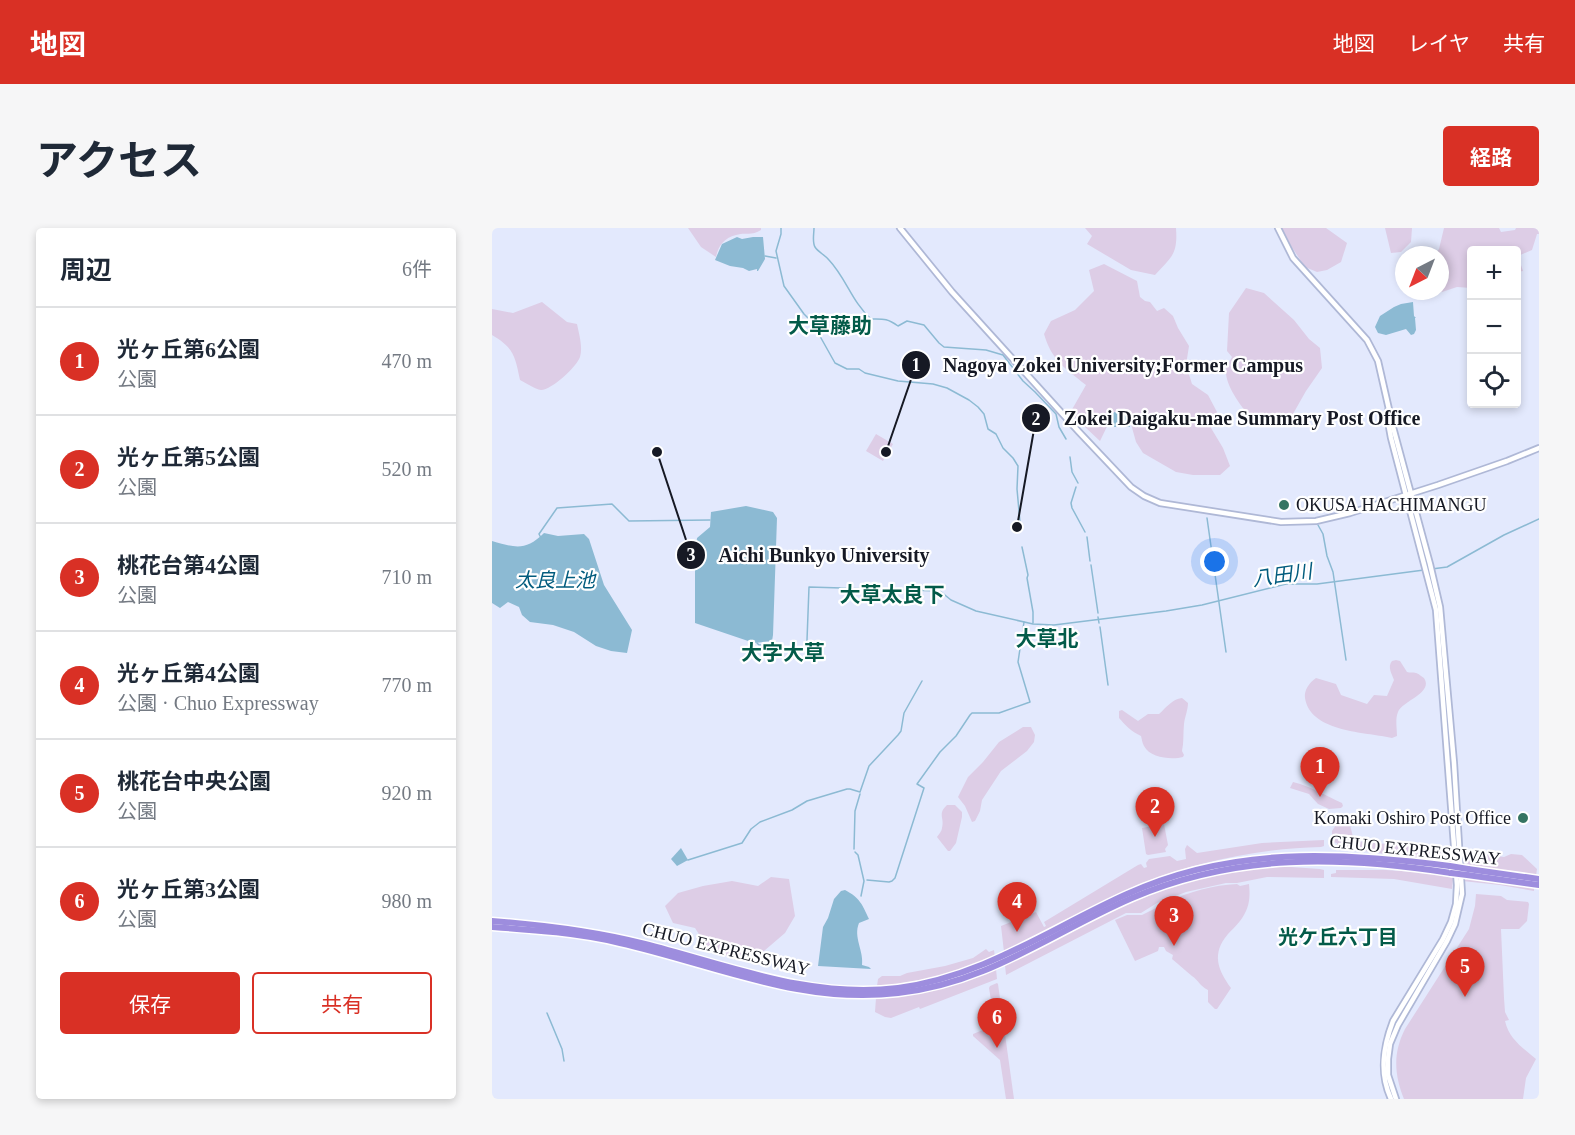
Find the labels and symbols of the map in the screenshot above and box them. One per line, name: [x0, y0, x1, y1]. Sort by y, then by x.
north arrow: [1395, 246, 1449, 300]
district label: 大草藤助: [788, 314, 872, 338]
callout: Nagoya Zokei University;Former Campus: [901, 346, 1316, 384]
text: Nagoya Zokei University;Former Campus: [943, 354, 1303, 377]
text: 1: [912, 355, 921, 375]
callout: Zokei Daigaku-mae Summary Post Office: [1021, 399, 1432, 437]
text: Zokei Daigaku-mae Summary Post Office: [1064, 407, 1420, 430]
text: 2: [1032, 409, 1041, 429]
place label: OKUSA HACHIMANGU: [1296, 495, 1487, 515]
marker: OKUSA HACHIMANGU: [1277, 498, 1291, 512]
callout: Aichi Bunkyo University: [676, 536, 941, 574]
text: Aichi Bunkyo University: [718, 544, 930, 567]
text: 3: [687, 545, 696, 565]
your location: [1200, 547, 1229, 576]
water label: 八田川: [1251, 560, 1315, 590]
water label: 太良上池: [515, 569, 597, 591]
district label: 大草太良下: [840, 583, 945, 607]
district label: 大草北: [1016, 627, 1079, 651]
district label: 大字大草: [741, 641, 825, 665]
pin: 1: [1300, 748, 1340, 797]
pin: 2: [1136, 788, 1174, 837]
place label: Komaki Oshiro Post Office: [1314, 808, 1511, 828]
marker: Komaki Oshiro Post Office: [1516, 811, 1530, 825]
street label: CHUO EXPRESSWAY: [1328, 831, 1502, 869]
pin: 4: [998, 882, 1036, 932]
pin: 3: [1154, 896, 1194, 946]
street label: CHUO EXPRESSWAY: [640, 919, 812, 979]
district label: 光ケ丘六丁目: [1278, 926, 1398, 948]
pin: 5: [1446, 948, 1484, 997]
pin: 6: [978, 998, 1016, 1048]

